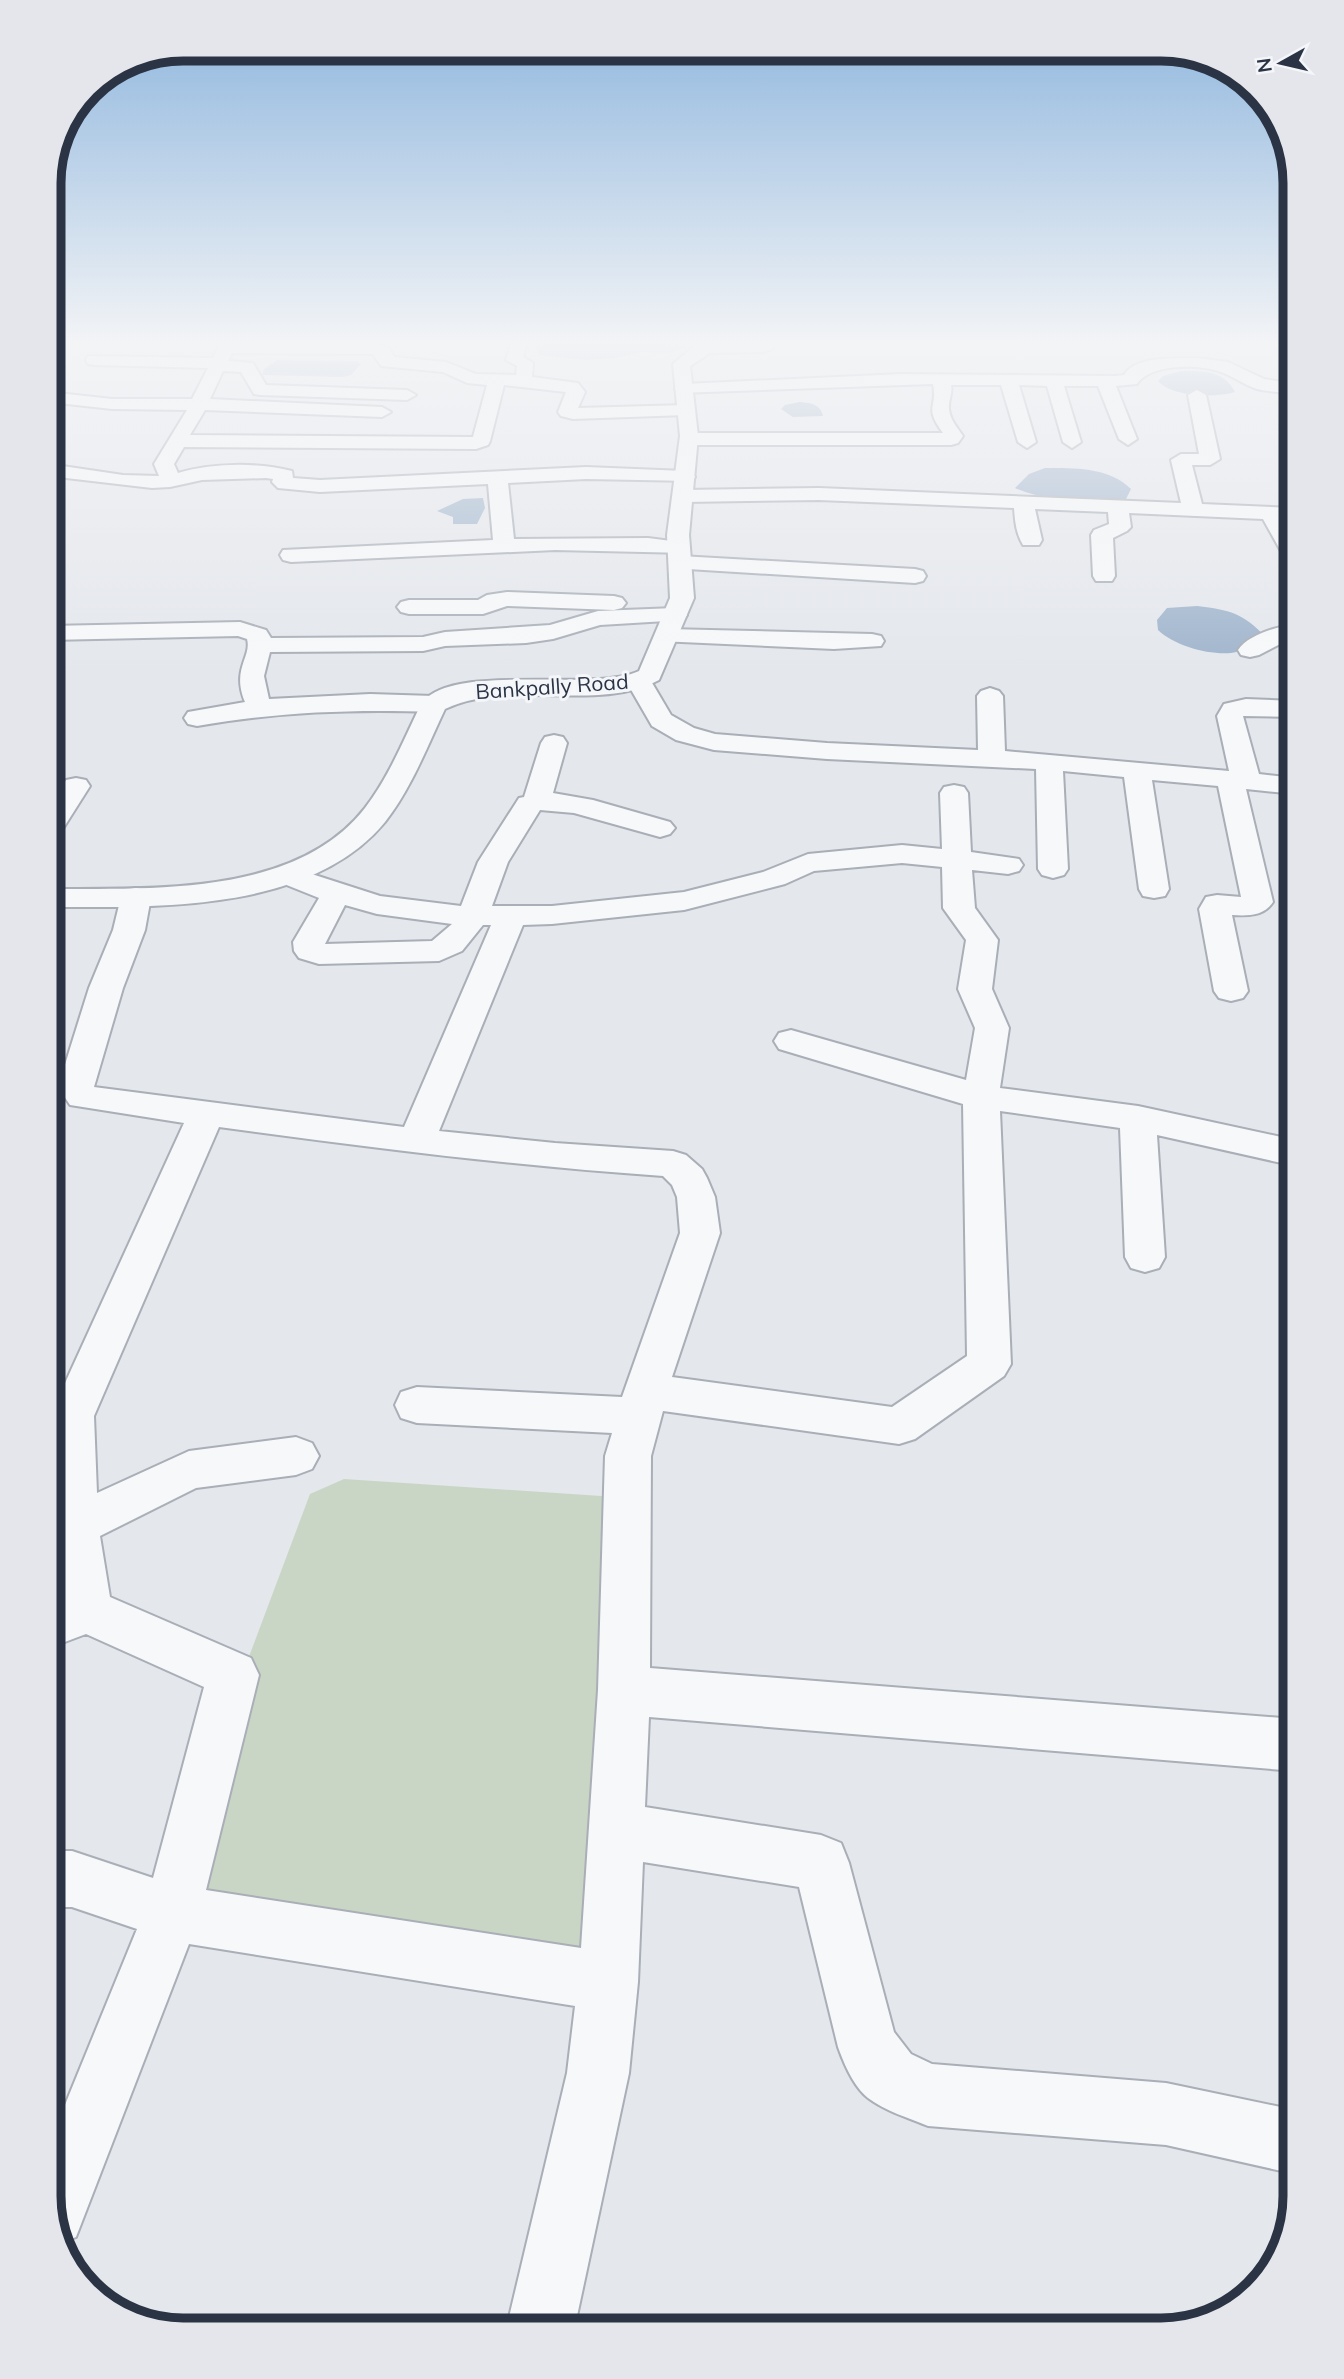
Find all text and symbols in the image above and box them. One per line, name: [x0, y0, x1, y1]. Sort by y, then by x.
north arrow: [1246, 28, 1316, 98]
text: N: [1251, 57, 1277, 74]
street label: Bankpally Road: [475, 668, 629, 704]

